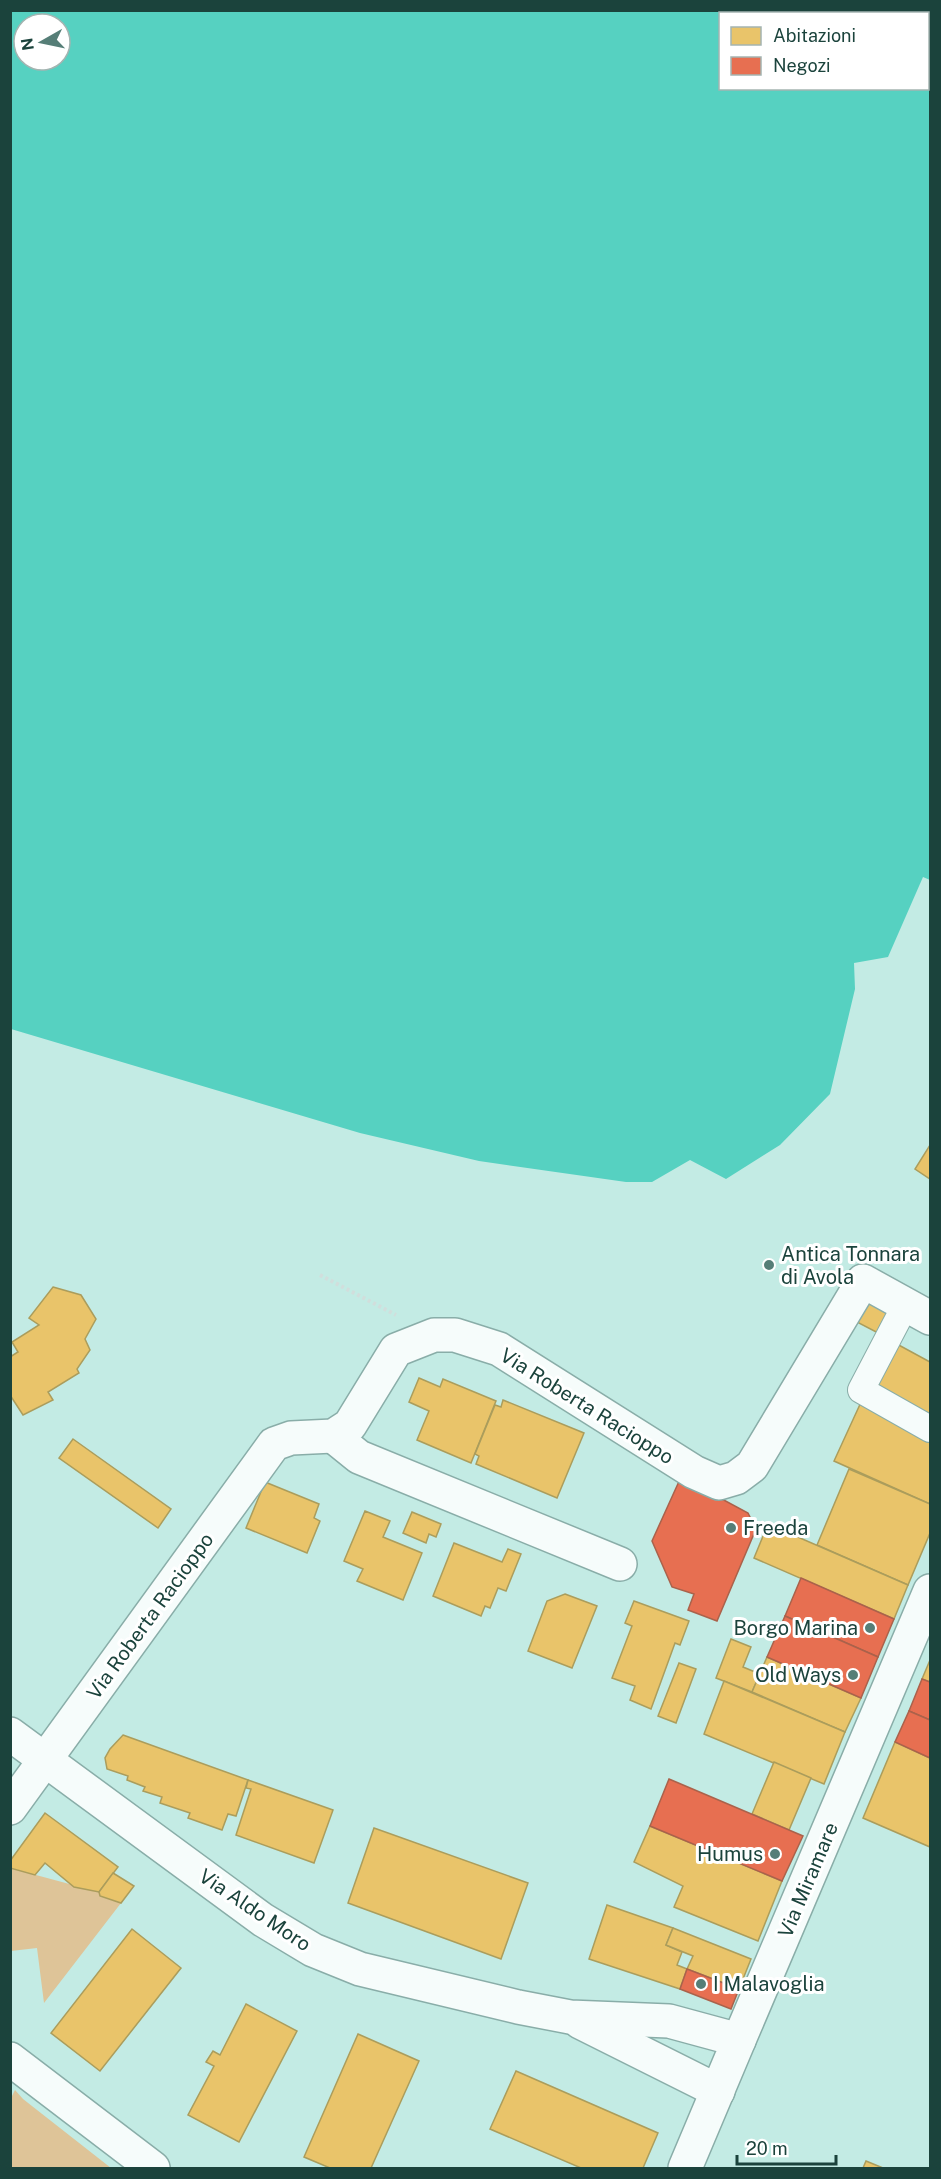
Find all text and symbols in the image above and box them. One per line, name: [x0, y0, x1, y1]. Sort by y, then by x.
north arrow: [12, 12, 72, 72]
legend: [719, 12, 929, 90]
text: Abitazioni: [773, 25, 856, 46]
text: N: [17, 37, 38, 52]
text: Negozi: [773, 55, 831, 76]
place label: Antica Tonnara di Avola: [781, 1242, 920, 1289]
marker: Antica Tonnara di Avola: [762, 1258, 776, 1272]
street label: Via Roberta Racioppo: [496, 1343, 678, 1469]
place label: Freeda: [743, 1516, 808, 1540]
marker: Freeda: [724, 1521, 738, 1535]
street label: Via Roberta Racioppo: [82, 1528, 218, 1704]
place label: Borgo Marina: [733, 1616, 858, 1640]
marker: Borgo Marina: [863, 1621, 877, 1635]
place label: Old Ways: [755, 1663, 841, 1687]
marker: Old Ways: [846, 1668, 860, 1682]
street label: Via Miramare: [773, 1819, 843, 1941]
place label: Humus: [697, 1842, 763, 1866]
marker: Humus: [768, 1847, 782, 1861]
street label: Via Aldo Moro: [194, 1864, 316, 1956]
place label: I Malavoglia: [713, 1972, 824, 1996]
marker: I Malavoglia: [694, 1977, 708, 1991]
scale bar: [737, 2128, 836, 2166]
text: 20 m: [746, 2138, 788, 2159]

